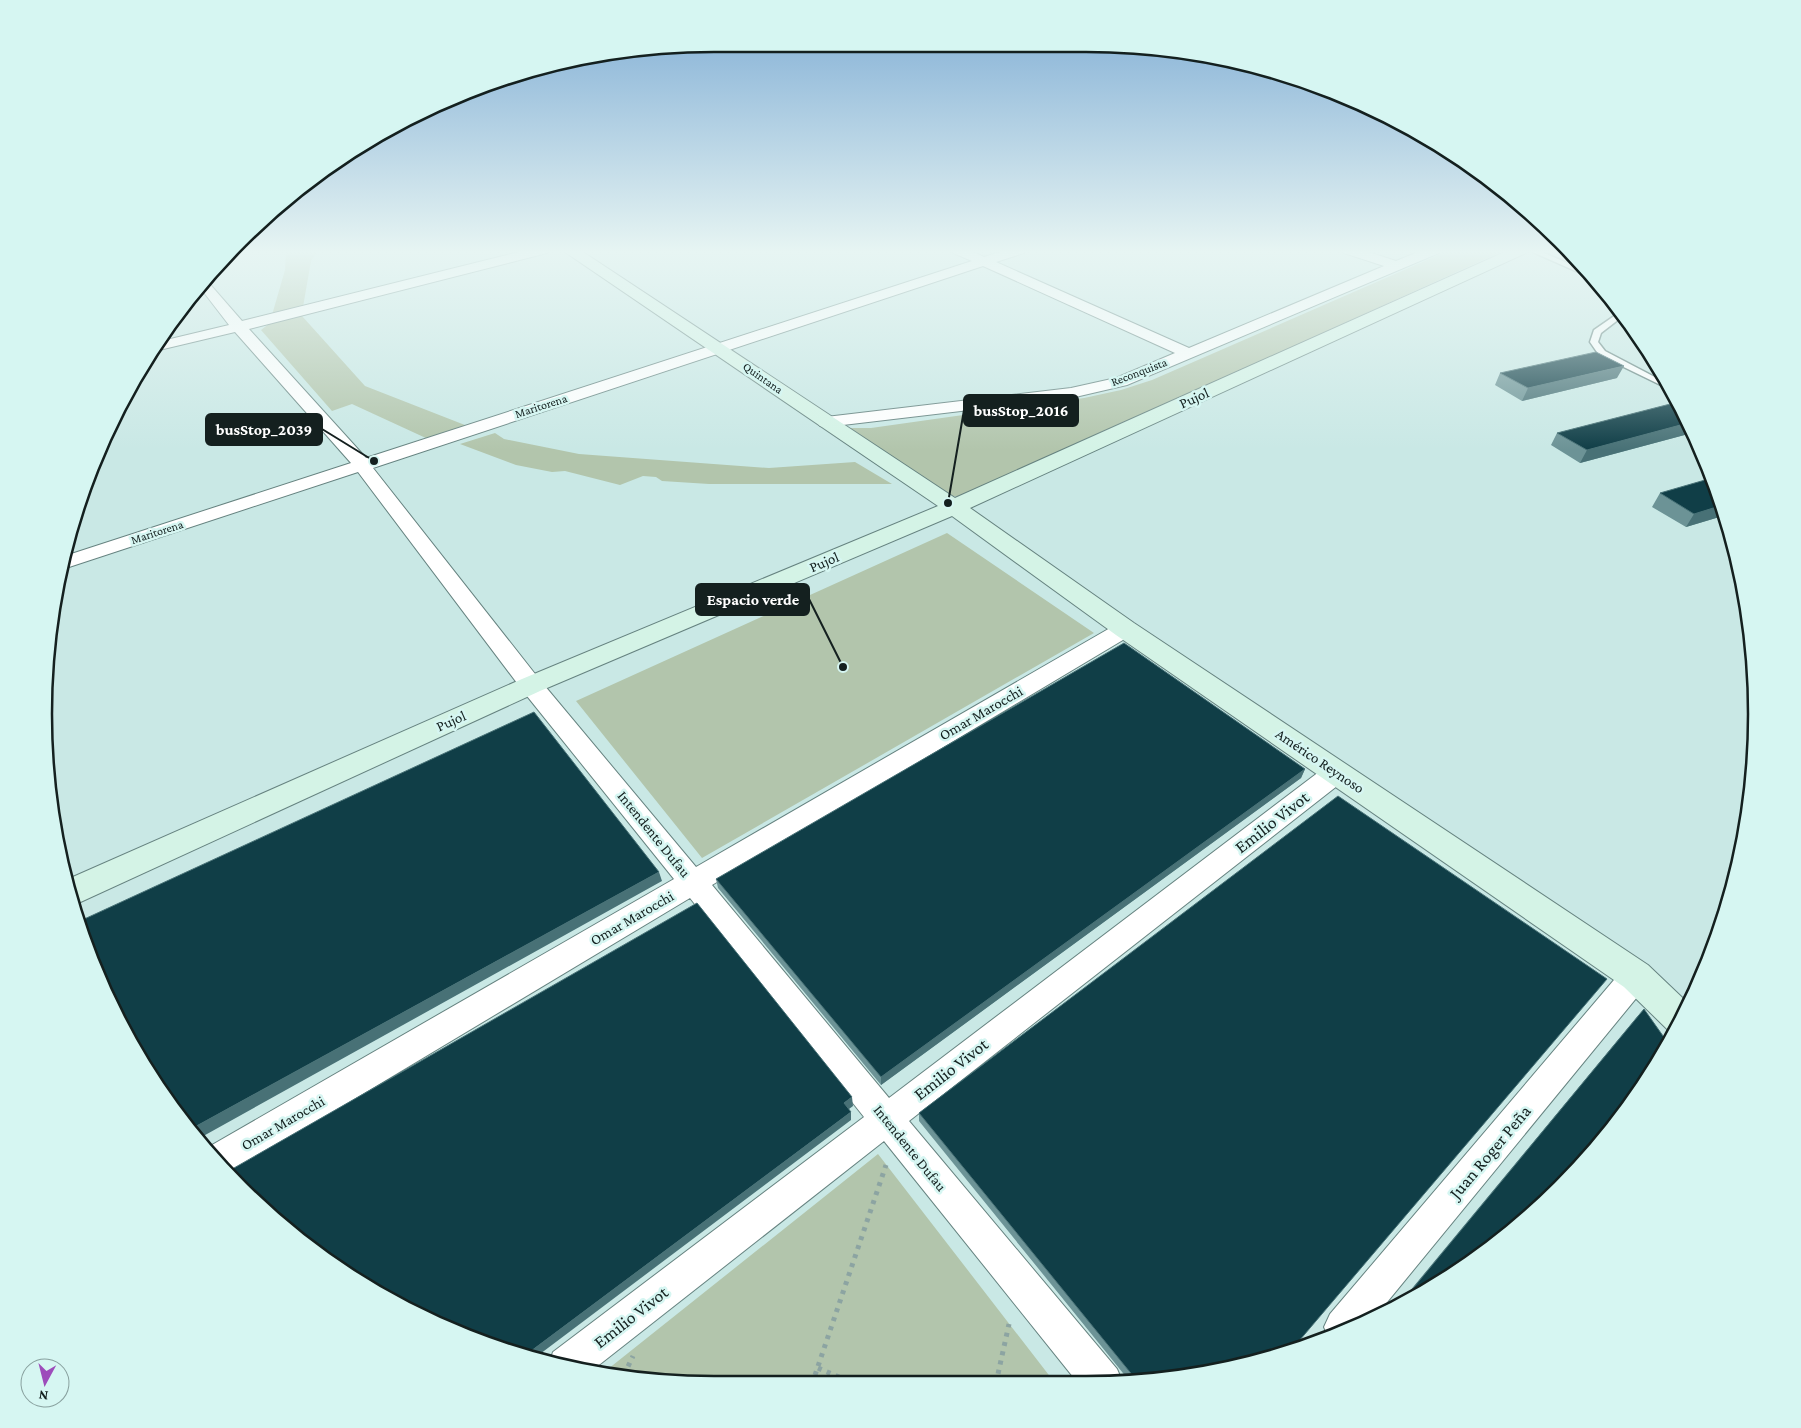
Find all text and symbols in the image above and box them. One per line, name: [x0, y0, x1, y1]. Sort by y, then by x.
street label: Reconquista: [1109, 355, 1169, 389]
street label: Quintana: [740, 359, 786, 397]
street label: Pujol: [1177, 384, 1212, 412]
street label: Maritorena: [513, 391, 569, 421]
callout: busStop_2016: [964, 395, 1078, 426]
text: busStop_2016: [973, 402, 1068, 419]
callout: busStop_2039: [206, 414, 322, 445]
text: busStop_2039: [215, 421, 312, 438]
street label: Maritorena: [129, 517, 185, 547]
street label: Pujol: [807, 549, 842, 576]
callout: Espacio verde: [696, 584, 809, 615]
text: Espacio verde: [707, 591, 800, 608]
street label: Omar Marocchi: [937, 683, 1025, 743]
street label: Pujol: [434, 707, 469, 735]
street label: Américo Reynoso: [1272, 725, 1367, 797]
street label: Emilio Vivot: [1231, 786, 1314, 857]
street label: Intendente Dufau: [614, 788, 694, 880]
street label: Omar Marocchi: [588, 888, 676, 948]
street label: Emilio Vivot: [910, 1033, 993, 1104]
street label: Omar Marocchi: [239, 1093, 327, 1153]
street label: Juan Roger Peña: [1444, 1101, 1535, 1204]
street label: Intendente Dufau: [870, 1102, 950, 1194]
street label: Emilio Vivot: [590, 1281, 673, 1352]
north arrow: [20, 1358, 70, 1408]
text: N: [37, 1387, 49, 1404]

